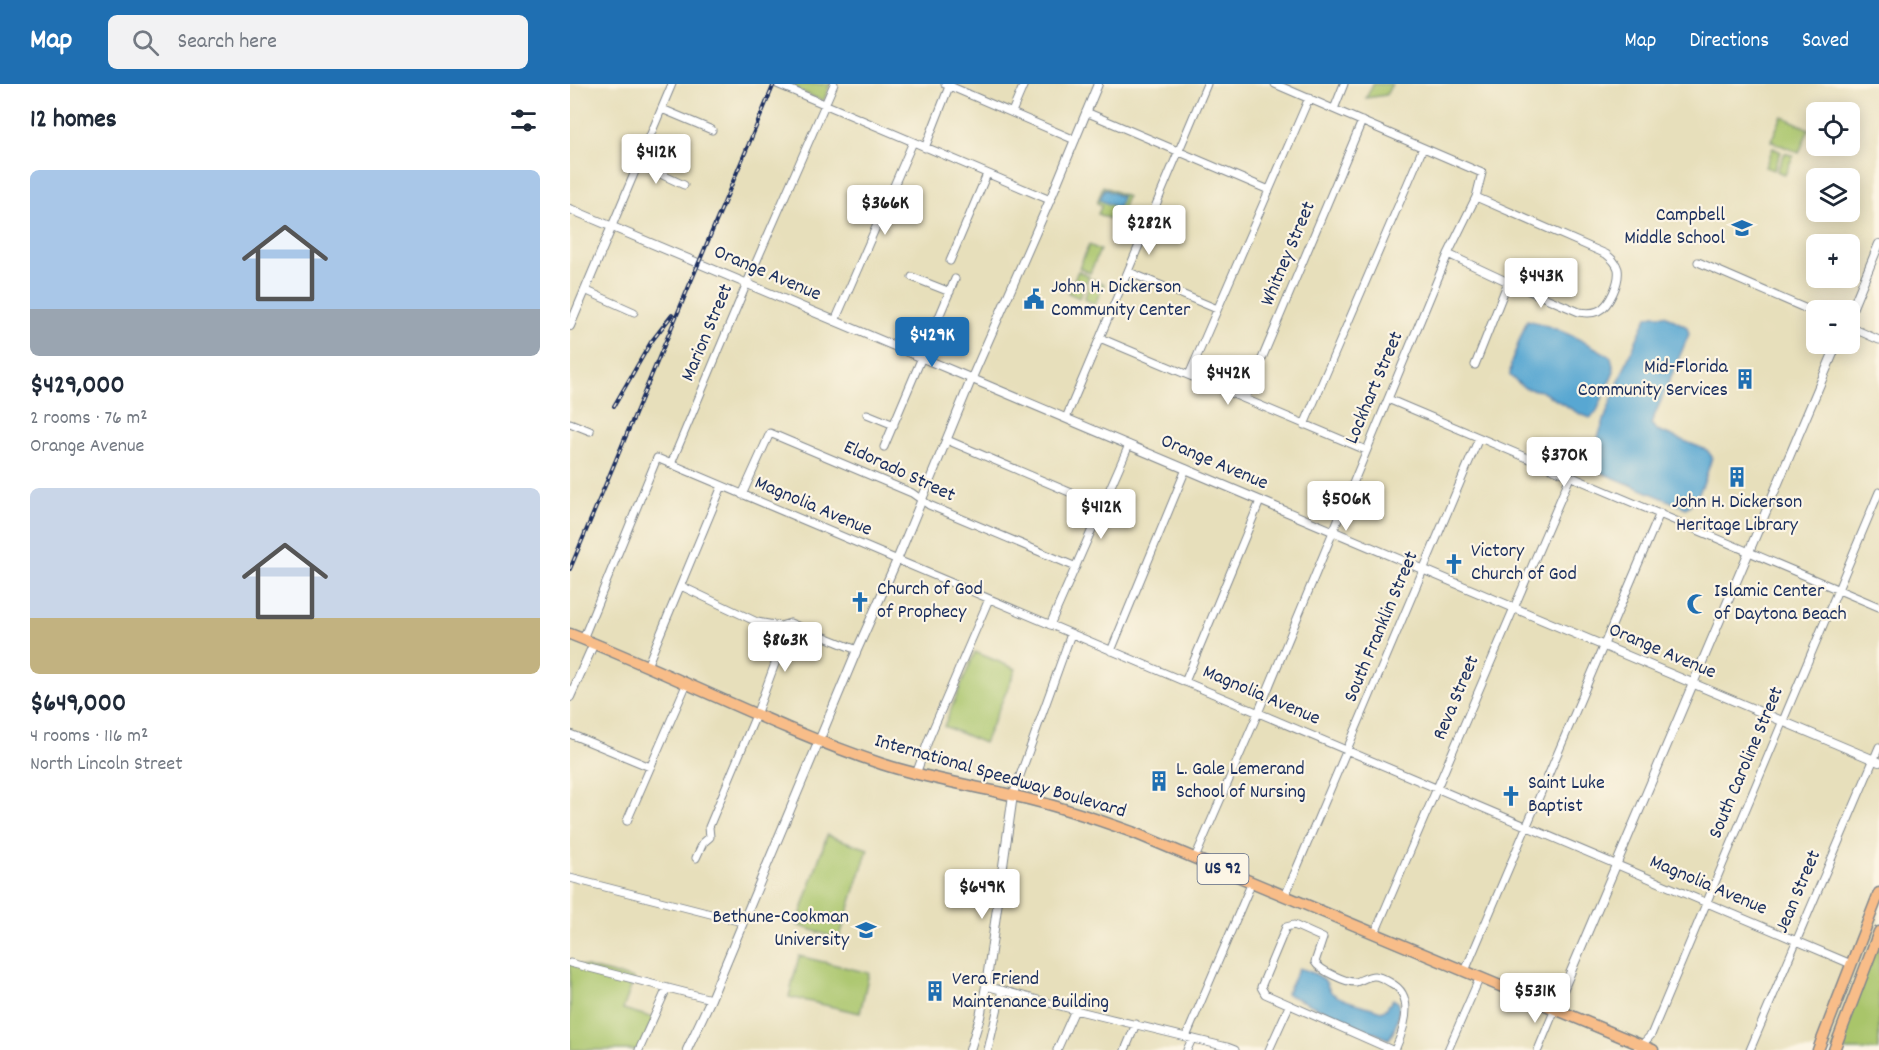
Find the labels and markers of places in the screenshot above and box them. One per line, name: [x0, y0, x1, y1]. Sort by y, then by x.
pin: $412K: [614, 134, 698, 185]
pin: $366K: [843, 185, 927, 236]
place label: Campbell Middle School: [1624, 202, 1725, 253]
pin: $282K: [1107, 205, 1191, 256]
school or university icon: Campbell Middle School: [1730, 216, 1754, 240]
pin: $443K: [1499, 258, 1583, 309]
place label: John H. Dickerson Community Center: [1051, 274, 1191, 325]
public building icon: John H. Dickerson Community Center: [1022, 287, 1046, 311]
pin: $429K: [890, 317, 974, 368]
place label: Mid-Florida Community Services: [1578, 354, 1729, 405]
pin: $442K: [1186, 355, 1270, 406]
building icon: Mid-Florida Community Services: [1733, 367, 1757, 391]
pin: $370K: [1522, 437, 1606, 488]
building icon: John H. Dickerson Heritage Library: [1725, 465, 1749, 489]
pin: $506K: [1304, 481, 1388, 532]
pin: $412K: [1059, 489, 1143, 540]
place label: John H. Dickerson Heritage Library: [1672, 489, 1802, 540]
place label: Victory Church of God: [1471, 538, 1577, 589]
church icon: Victory Church of God: [1442, 552, 1466, 576]
place label: Church of God of Prophecy: [877, 576, 983, 627]
place label: Islamic Center of Daytona Beach: [1714, 578, 1847, 629]
church icon: Church of God of Prophecy: [848, 590, 872, 614]
mosque icon: Islamic Center of Daytona Beach: [1685, 592, 1709, 616]
pin: $863K: [743, 622, 827, 673]
place label: L. Gale Lemerand School of Nursing: [1176, 756, 1306, 807]
building icon: L. Gale Lemerand School of Nursing: [1147, 769, 1171, 793]
place label: Saint Luke Baptist: [1528, 770, 1605, 821]
church icon: Saint Luke Baptist: [1499, 784, 1523, 808]
pin: $649K: [940, 869, 1024, 920]
place label: Bethune-Cookman University: [712, 904, 850, 955]
school or university icon: Bethune-Cookman University: [854, 918, 878, 942]
place label: Vera Friend Maintenance Building: [952, 966, 1109, 1017]
pin: $531K: [1493, 973, 1577, 1024]
building icon: Vera Friend Maintenance Building: [923, 979, 947, 1003]

